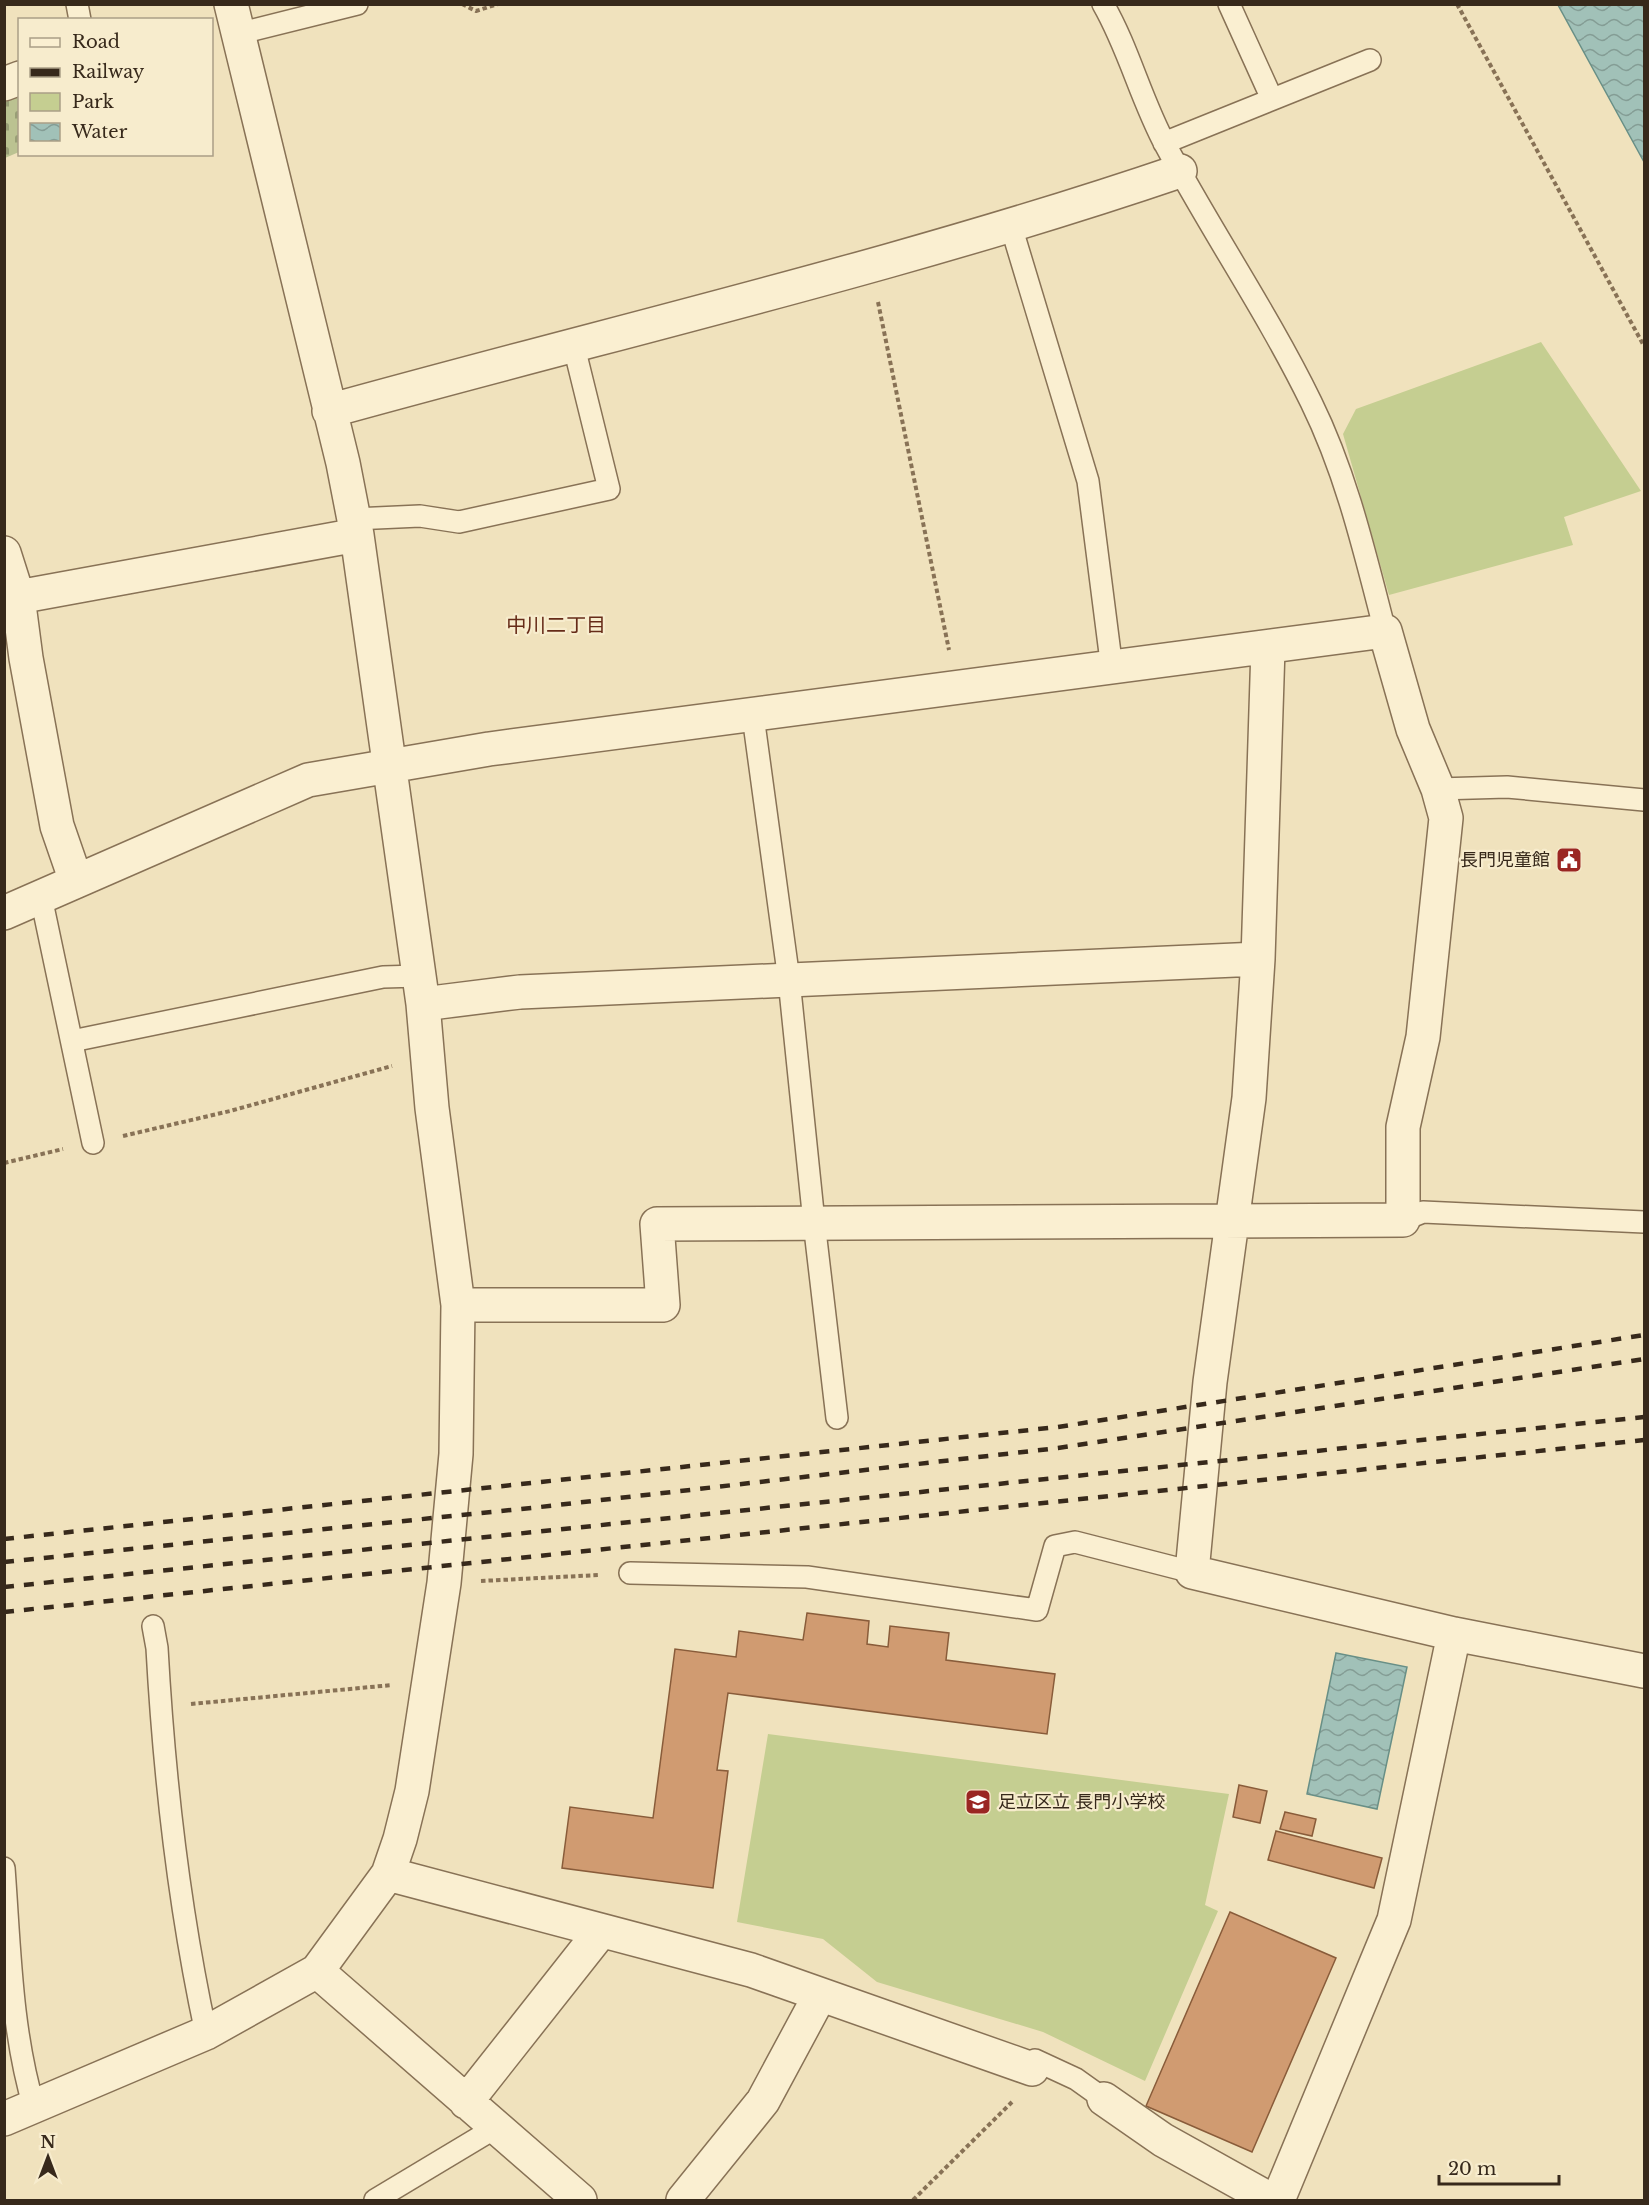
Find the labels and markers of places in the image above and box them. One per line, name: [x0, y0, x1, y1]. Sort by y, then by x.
public building icon: 長門児童館: [1554, 845, 1584, 875]
place label: 長門児童館: [1460, 849, 1550, 871]
school or university icon: 足立区立 長門小学校: [963, 1787, 993, 1817]
place label: 足立区立 長門小学校: [998, 1791, 1165, 1813]

